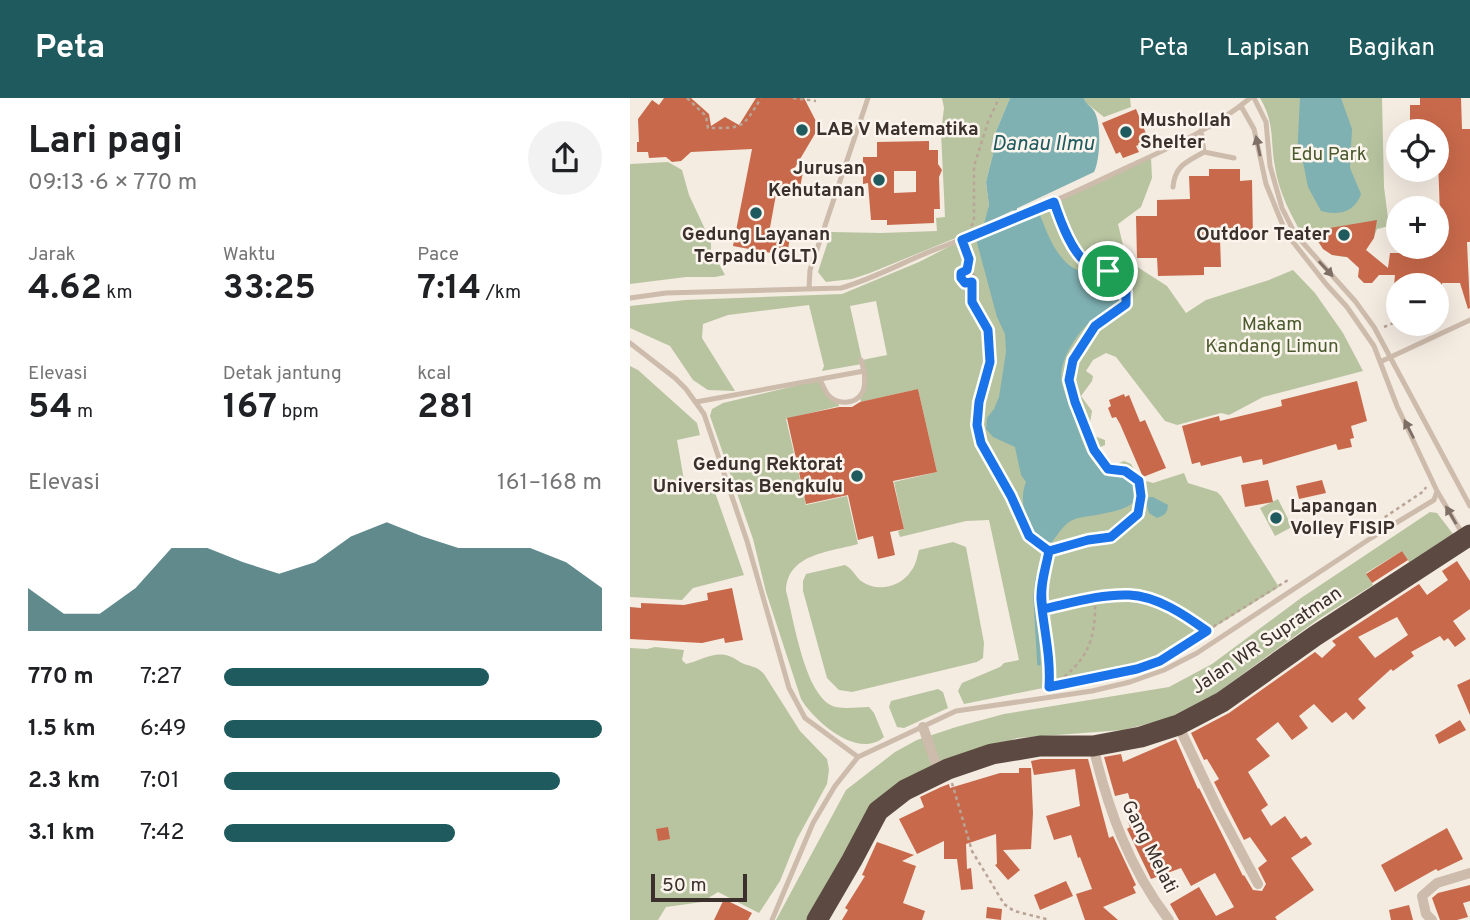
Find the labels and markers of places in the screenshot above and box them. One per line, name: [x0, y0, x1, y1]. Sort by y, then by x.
place label: Mushollah Shelter: [1140, 109, 1231, 155]
place label: LAB V Matematika: [816, 118, 979, 142]
marker: LAB V Matematika: [794, 122, 810, 138]
marker: Mushollah Shelter: [1118, 124, 1134, 140]
place label: Jurusan Kehutanan: [768, 157, 865, 203]
marker: Jurusan Kehutanan: [871, 172, 887, 188]
marker: Gedung Layanan Terpadu (GLT): [748, 205, 764, 221]
place label: Gedung Layanan Terpadu (GLT): [682, 223, 830, 269]
place label: Outdoor Teater: [1196, 223, 1330, 247]
marker: Outdoor Teater: [1336, 227, 1352, 243]
pin: [1078, 241, 1138, 301]
place label: Gedung Rektorat Universitas Bengkulu: [653, 453, 843, 499]
marker: Gedung Rektorat Universitas Bengkulu: [849, 468, 865, 484]
place label: Lapangan Volley FISIP: [1290, 495, 1395, 541]
marker: Lapangan Volley FISIP: [1268, 510, 1284, 526]

